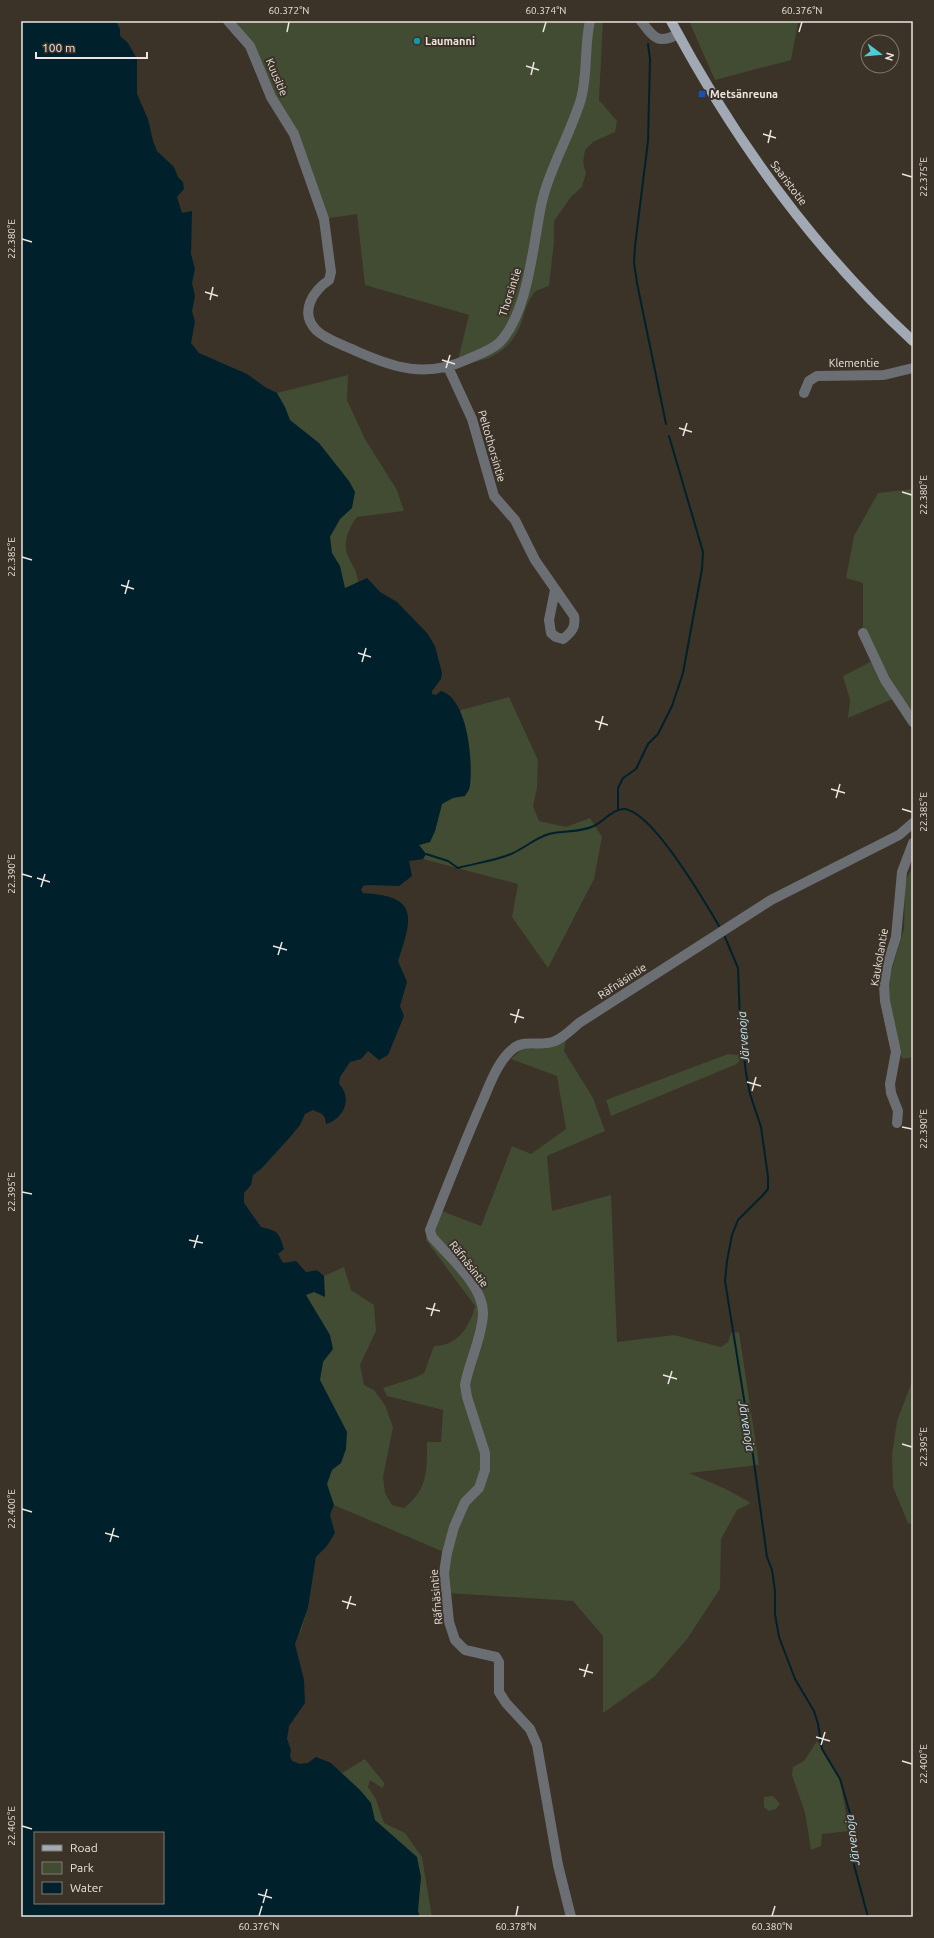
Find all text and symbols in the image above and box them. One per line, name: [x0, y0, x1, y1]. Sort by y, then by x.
text: 60.372°N: [268, 5, 310, 16]
text: 60.374°N: [525, 5, 567, 16]
text: 60.376°N: [781, 5, 823, 16]
scale bar: [36, 34, 147, 60]
north arrow: [860, 34, 900, 74]
place label: Laumanni: [425, 35, 475, 47]
marker: Laumanni: [412, 36, 422, 46]
text: 100 m: [42, 41, 75, 54]
text: N: [883, 51, 897, 62]
street label: Kuusitie: [264, 56, 290, 98]
place label: Metsänreuna: [710, 88, 778, 100]
marker: Metsänreuna: [697, 89, 707, 99]
text: 22.375°E: [918, 157, 929, 197]
street label: Saaristotie: [768, 158, 810, 208]
text: 22.380°E: [6, 219, 17, 259]
street label: Thorsintie: [497, 266, 523, 318]
street label: Klementie: [829, 357, 879, 369]
street label: Peltothorsintie: [476, 409, 508, 483]
text: 22.380°E: [918, 475, 929, 515]
text: 22.385°E: [6, 537, 17, 577]
text: 22.385°E: [918, 792, 929, 832]
text: 22.390°E: [6, 854, 17, 894]
street label: Kaukolantie: [868, 927, 890, 987]
street label: Räfnäsintie: [595, 961, 649, 1001]
water label: Järvenoja: [735, 1011, 751, 1064]
text: 22.390°E: [918, 1109, 929, 1149]
text: 22.395°E: [6, 1172, 17, 1212]
street label: Räfnäsintie: [447, 1238, 491, 1290]
water label: Järvenoja: [736, 1399, 758, 1453]
text: 22.395°E: [918, 1427, 929, 1467]
text: 22.400°E: [6, 1489, 17, 1529]
street label: Räfnäsintie: [428, 1569, 444, 1625]
text: 22.400°E: [918, 1744, 929, 1784]
text: 22.405°E: [6, 1806, 17, 1846]
water label: Järvenoja: [842, 1813, 862, 1867]
legend: [34, 1832, 164, 1904]
text: Road: [70, 1841, 98, 1854]
text: Park: [70, 1861, 94, 1874]
text: Water: [70, 1881, 103, 1894]
text: 60.376°N: [238, 1921, 280, 1932]
text: 60.378°N: [495, 1921, 537, 1932]
text: 60.380°N: [751, 1921, 793, 1932]

